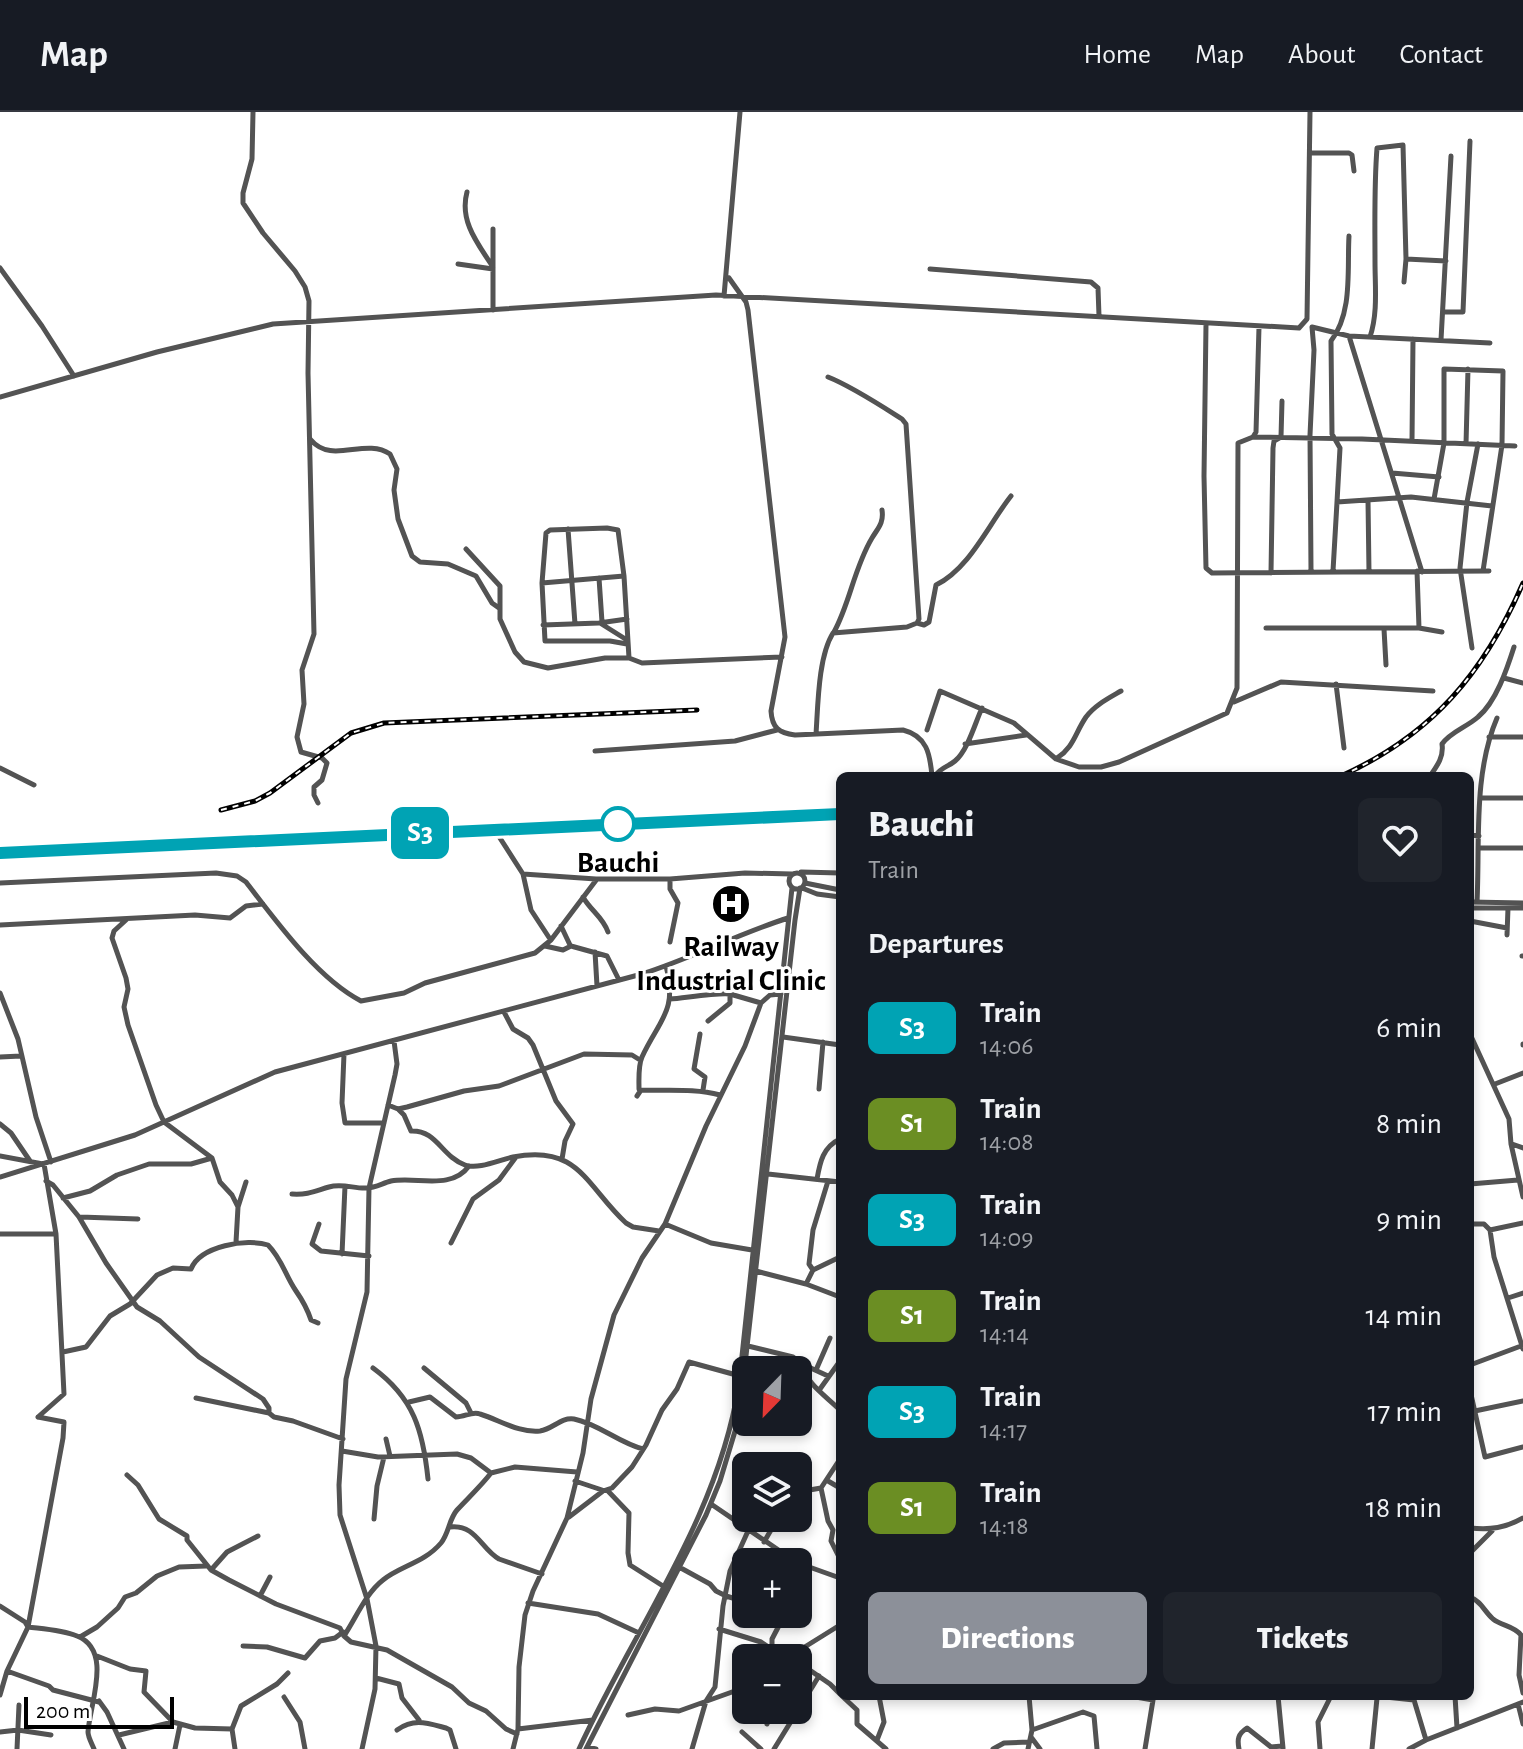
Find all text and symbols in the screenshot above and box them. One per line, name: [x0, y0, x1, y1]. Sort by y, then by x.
text: Map: [40, 36, 108, 74]
text: Home: [1084, 41, 1151, 69]
text: Map: [1195, 41, 1244, 69]
text: About: [1288, 41, 1356, 69]
text: Contact: [1400, 41, 1483, 69]
button: heart: [1358, 798, 1442, 882]
text: Bauchi: [868, 806, 975, 844]
line badge: S3: [384, 807, 456, 859]
marker: Bauchi: [601, 807, 635, 841]
text: S3: [407, 819, 433, 847]
place label: Bauchi: [577, 848, 659, 878]
text: Train: [868, 857, 919, 883]
hospital icon: Railway Industrial Clinic: [710, 883, 752, 925]
text: Departures: [868, 929, 1004, 959]
place label: Railway Industrial Clinic: [636, 932, 826, 996]
text: Train: [980, 998, 1042, 1028]
text: 6 min: [1376, 1013, 1442, 1043]
text: S3: [899, 1014, 925, 1042]
text: 14:06: [980, 1033, 1033, 1059]
text: Train: [980, 1094, 1042, 1124]
text: 8 min: [1376, 1109, 1442, 1139]
text: S1: [900, 1110, 924, 1138]
text: 14:08: [980, 1129, 1033, 1155]
text: Train: [980, 1190, 1042, 1220]
text: 9 min: [1376, 1205, 1442, 1235]
text: S3: [899, 1206, 925, 1234]
text: 14:09: [980, 1225, 1033, 1251]
text: Train: [980, 1286, 1042, 1316]
text: 14 min: [1366, 1301, 1442, 1331]
text: S1: [900, 1302, 924, 1330]
text: 14:14: [980, 1321, 1029, 1347]
north arrow: [732, 1356, 812, 1436]
map controls: [732, 1356, 812, 1724]
text: Train: [980, 1382, 1042, 1412]
text: 17 min: [1367, 1397, 1442, 1427]
text: S3: [899, 1398, 925, 1426]
text: 14:17: [980, 1417, 1027, 1443]
button: layers: [732, 1452, 812, 1532]
text: Train: [980, 1478, 1042, 1508]
text: 18 min: [1366, 1493, 1442, 1523]
text: S1: [900, 1494, 924, 1522]
text: 14:18: [980, 1513, 1029, 1539]
button: +: [732, 1548, 812, 1628]
button: Directions: [868, 1592, 1147, 1684]
button: Tickets: [1163, 1592, 1442, 1684]
button: −: [732, 1644, 812, 1724]
scale bar: [24, 1693, 174, 1729]
text: 200 m: [36, 1700, 90, 1722]

